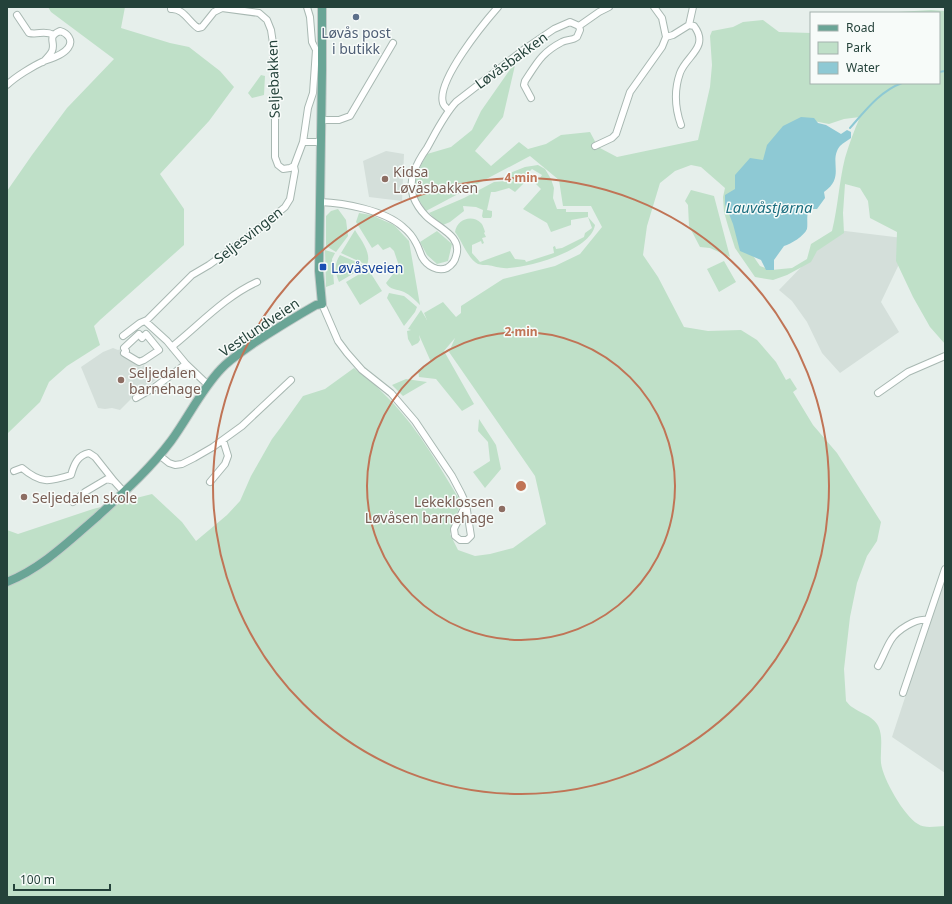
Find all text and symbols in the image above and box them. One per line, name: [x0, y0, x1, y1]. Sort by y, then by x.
marker: Løvås post i butikk: [351, 12, 361, 22]
legend: [810, 12, 940, 84]
text: Road: [846, 19, 875, 36]
place label: Løvås post i butikk: [321, 23, 391, 58]
street label: Løvåsbakken: [471, 27, 551, 93]
street label: Seljebakken: [262, 39, 284, 119]
text: Park: [846, 39, 872, 56]
text: Water: [846, 59, 880, 76]
place label: Kidsa Løvåsbakken: [393, 162, 478, 197]
text: 4 min: [504, 169, 538, 186]
marker: Kidsa Løvåsbakken: [380, 174, 390, 184]
water label: Lauvåstjørna: [726, 197, 813, 217]
street label: Seljesvingen: [210, 202, 286, 268]
place label: Løvåsveien: [331, 258, 403, 277]
marker: Løvåsveien: [318, 262, 328, 272]
street label: Vestlundveien: [215, 293, 303, 361]
text: 2 min: [504, 323, 538, 340]
place label: Seljedalen barnehage: [129, 363, 201, 398]
marker: Seljedalen barnehage: [116, 375, 126, 385]
centre of rings: [514, 479, 528, 493]
place label: Seljedalen skole: [32, 488, 137, 507]
marker: Seljedalen skole: [19, 492, 29, 502]
place label: Lekeklossen Løvåsen barnehage: [365, 492, 494, 527]
marker: Lekeklossen Løvåsen barnehage: [497, 504, 507, 514]
scale bar: [14, 866, 110, 892]
text: 100 m: [20, 871, 55, 888]

